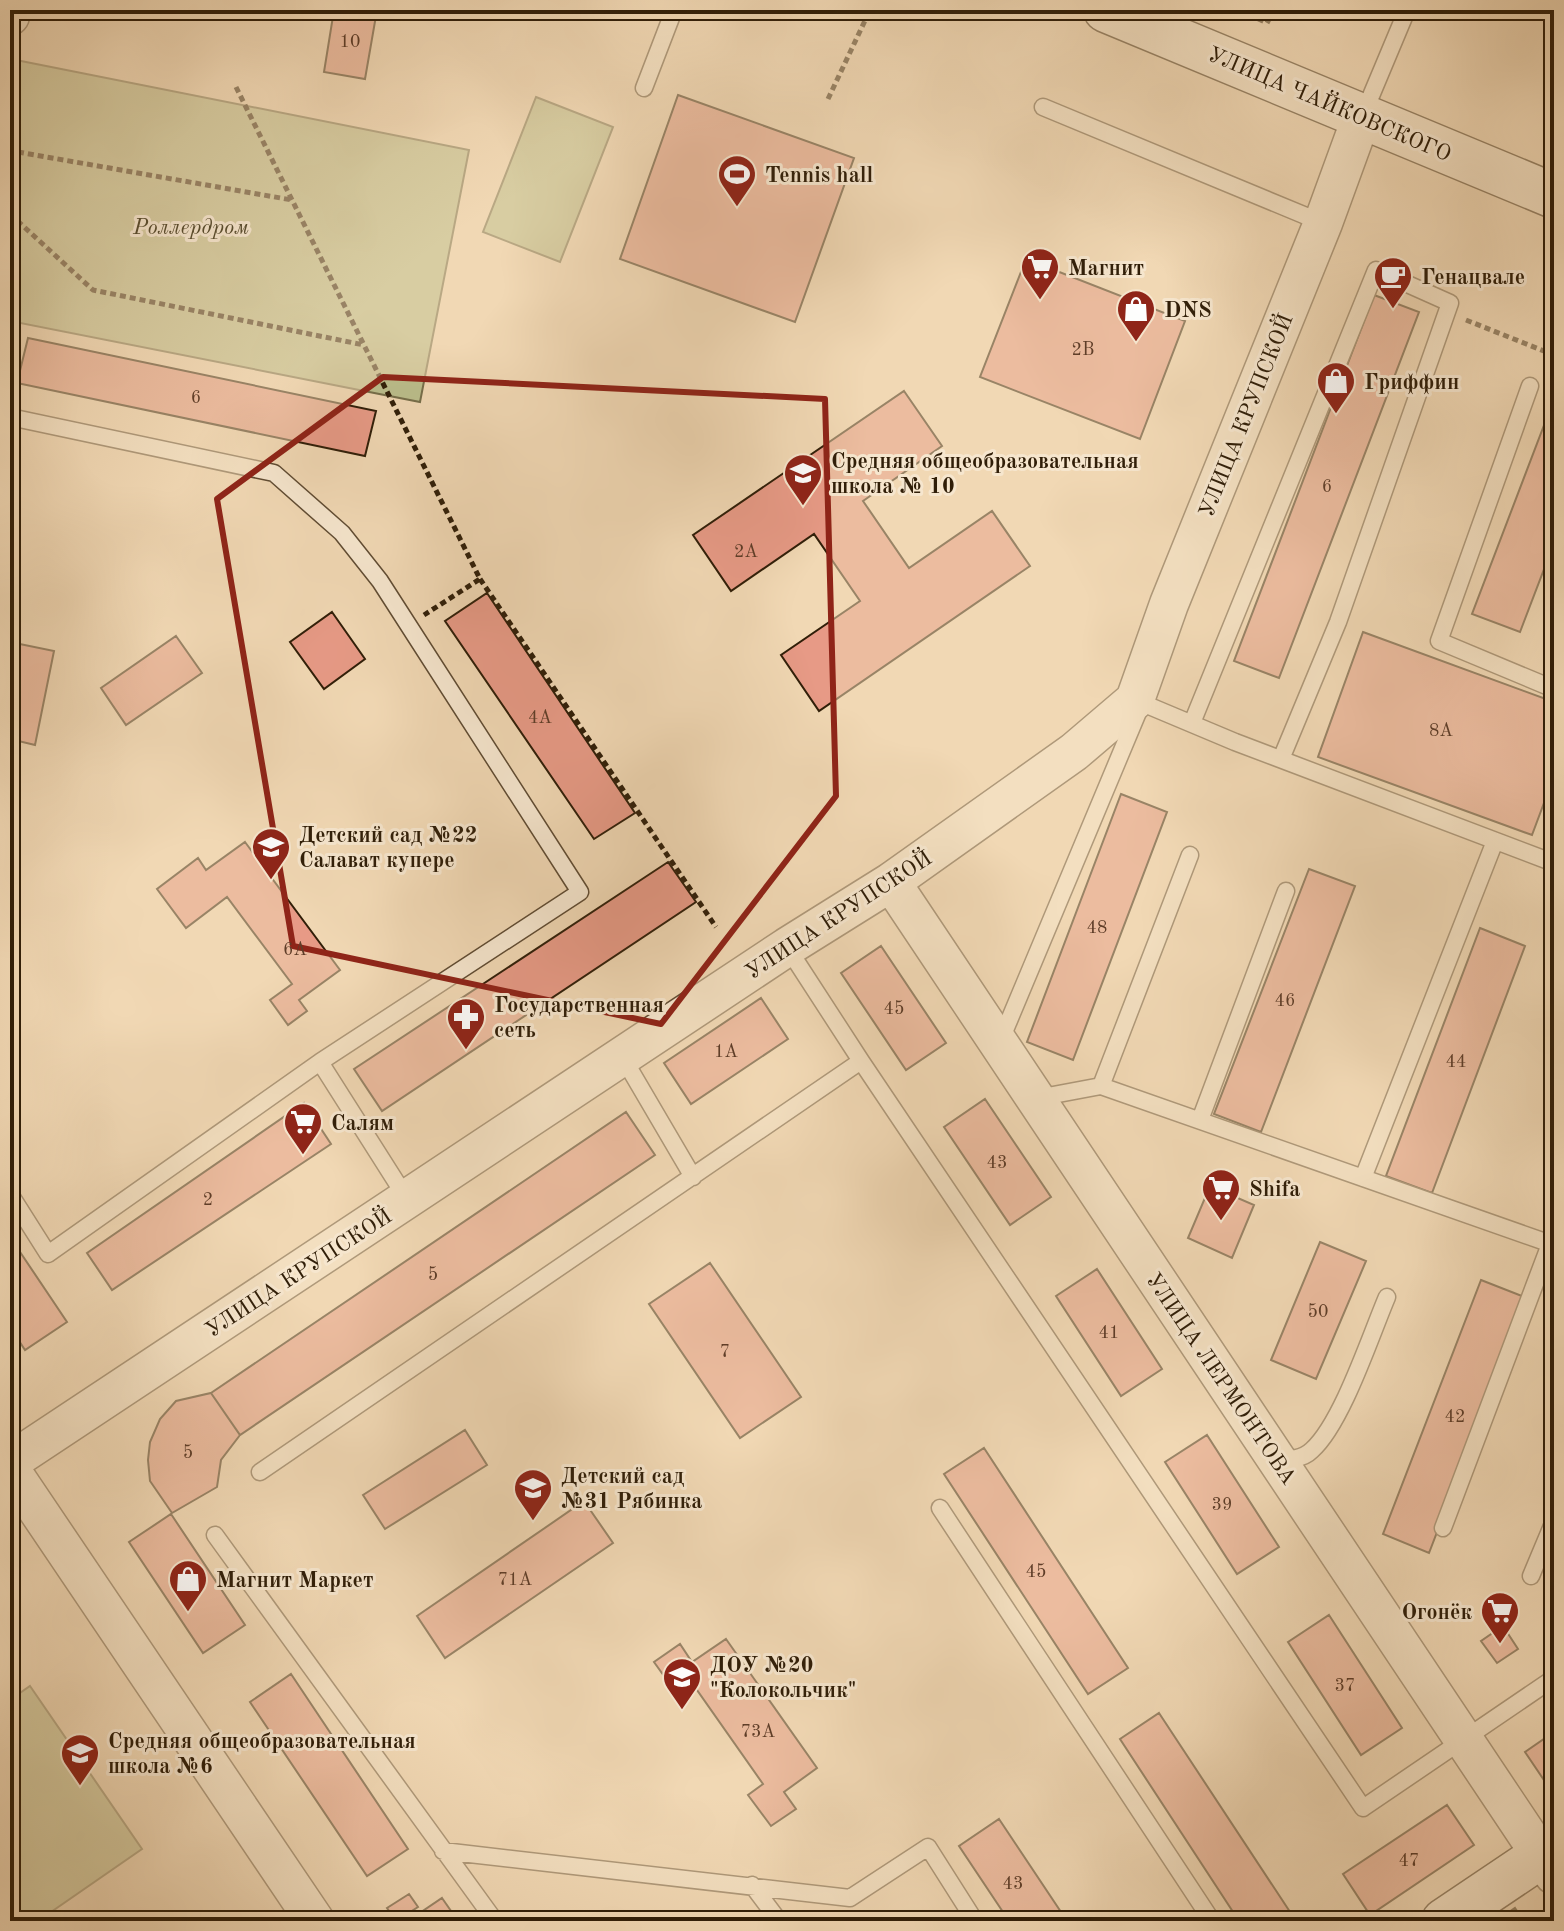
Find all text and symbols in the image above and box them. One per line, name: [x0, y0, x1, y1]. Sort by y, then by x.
house number: 10: [340, 33, 360, 51]
street label: УЛИЦА ЧАЙКОВСКОГО: [1204, 40, 1456, 166]
sports icon: Tennis hall: [716, 153, 758, 208]
place label: Tennis hall: [765, 165, 874, 187]
park label: Роллердром: [132, 217, 249, 239]
supermarket icon: Магнит: [1019, 246, 1061, 301]
cafe icon: Генацвале: [1372, 255, 1414, 310]
place label: Магнит: [1068, 258, 1144, 280]
place label: Генацвале: [1421, 267, 1525, 289]
shop icon: DNS: [1115, 288, 1157, 343]
place label: DNS: [1164, 300, 1212, 322]
street label: УЛИЦА КРУПСКОЙ: [1192, 309, 1298, 521]
house number: 2В: [1072, 341, 1094, 359]
shop icon: Гриффин: [1315, 360, 1357, 415]
place label: Гриффин: [1364, 372, 1459, 395]
house number: 6: [191, 389, 201, 407]
place label: Средняя общеобразовательная школа № 10: [831, 451, 1139, 498]
school or university icon: Средняя общеобразовательная школа № 10: [782, 452, 824, 507]
house number: 6: [1322, 478, 1332, 496]
house number: 2А: [734, 543, 758, 561]
house number: 4А: [528, 709, 552, 727]
house number: 8А: [1429, 722, 1453, 740]
place label: Детский сад №22 Салават купере: [299, 825, 478, 872]
school or university icon: Детский сад №22 Салават купере: [250, 826, 292, 881]
street label: УЛИЦА КРУПСКОЙ: [740, 844, 936, 984]
house number: 48: [1087, 919, 1107, 937]
house number: 6А: [283, 941, 307, 959]
house number: 46: [1275, 992, 1295, 1010]
place label: Государственная сеть: [494, 995, 664, 1042]
pharmacy icon: Государственная сеть: [445, 996, 487, 1051]
house number: 45: [884, 1000, 904, 1018]
house number: 1А: [714, 1043, 738, 1061]
house number: 44: [1446, 1053, 1466, 1071]
supermarket icon: Салям: [282, 1101, 324, 1156]
place label: Салям: [331, 1113, 394, 1135]
house number: 43: [987, 1154, 1007, 1172]
supermarket icon: Shifa: [1200, 1167, 1242, 1222]
place label: Shifa: [1249, 1179, 1300, 1201]
house number: 2: [203, 1191, 213, 1209]
street label: УЛИЦА КРУПСКОЙ: [200, 1202, 396, 1342]
house number: 5: [428, 1266, 438, 1284]
street label: УЛИЦА ЛЕРМОНТОВА: [1141, 1269, 1300, 1489]
house number: 50: [1308, 1303, 1328, 1321]
house number: 41: [1099, 1324, 1119, 1342]
house number: 7: [720, 1343, 730, 1361]
house number: 42: [1445, 1408, 1465, 1426]
house number: 5: [183, 1444, 193, 1462]
place label: Детский сад №31 Рябинка: [561, 1466, 702, 1513]
school or university icon: Детский сад №31 Рябинка: [512, 1467, 554, 1522]
house number: 39: [1212, 1496, 1232, 1514]
shop icon: Магнит Маркет: [167, 1558, 209, 1613]
house number: 45: [1026, 1563, 1046, 1581]
place label: Магнит Маркет: [216, 1570, 374, 1592]
house number: 71А: [498, 1571, 533, 1589]
supermarket icon: Огонёк: [1479, 1590, 1521, 1645]
place label: Огонёк: [1401, 1602, 1472, 1624]
place label: ДОУ №20 "Колокольчик": [710, 1655, 856, 1702]
school or university icon: ДОУ №20 "Колокольчик": [661, 1656, 703, 1711]
house number: 37: [1335, 1677, 1355, 1695]
house number: 73А: [741, 1723, 776, 1741]
place label: Средняя общеобразовательная школа №6: [108, 1731, 416, 1778]
school or university icon: Средняя общеобразовательная школа №6: [59, 1732, 101, 1787]
house number: 47: [1399, 1852, 1419, 1870]
house number: 43: [1003, 1875, 1023, 1893]

